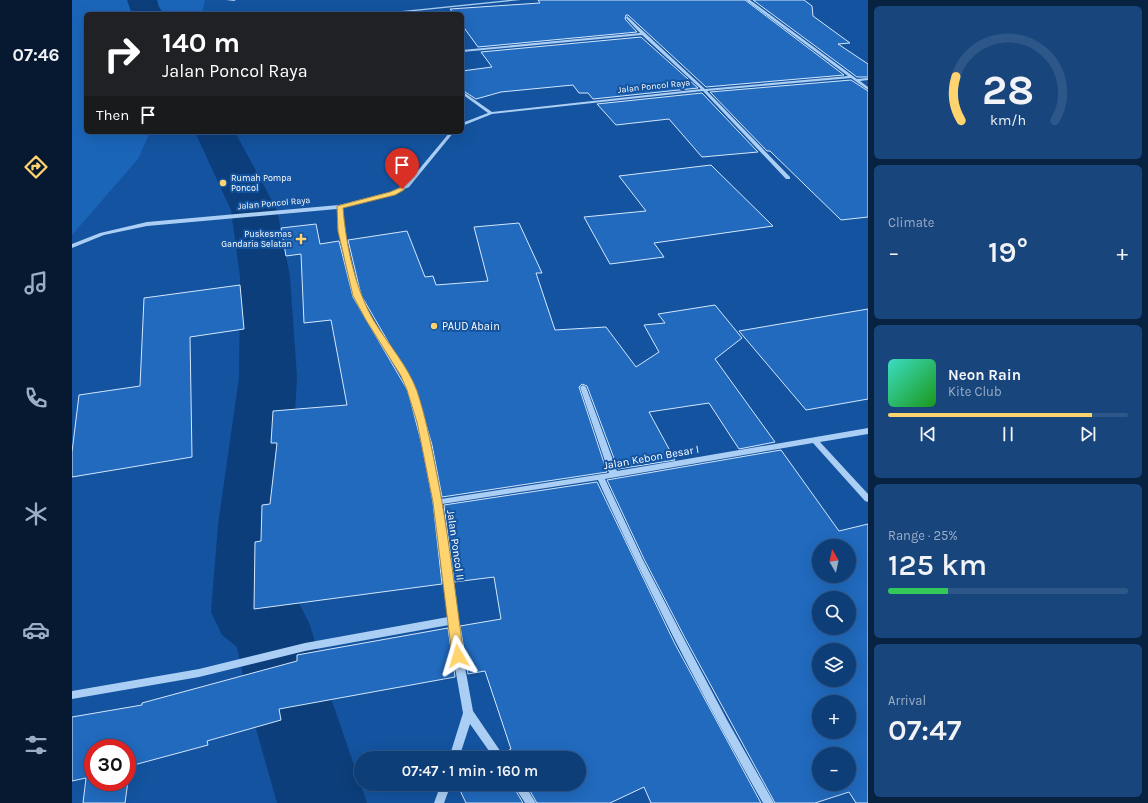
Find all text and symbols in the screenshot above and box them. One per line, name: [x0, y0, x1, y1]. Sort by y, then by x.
text: 140 m: [162, 26, 240, 59]
icon: right: [96, 28, 148, 80]
text: 07:46: [13, 44, 59, 66]
text: Jalan Poncol Raya: [162, 60, 308, 82]
text: 28: [982, 66, 1034, 114]
street label: Jalan Poncol Raya: [617, 77, 691, 95]
icon: arrive: [137, 104, 159, 126]
text: Then: [96, 106, 129, 124]
text: km/h: [990, 111, 1026, 128]
pin: [385, 148, 419, 189]
icon: directions: [22, 153, 50, 181]
icon: arrive: [391, 154, 413, 176]
place label: Rumah Pompa Poncol: [231, 173, 291, 193]
marker: Rumah Pompa Poncol: [218, 178, 228, 188]
street label: Jalan Poncol Raya: [237, 195, 311, 211]
text: Climate: [888, 215, 934, 230]
place label: Puskesmas Gandaria Selatan: [221, 229, 292, 249]
marker: Puskesmas Gandaria Selatan: [295, 233, 307, 245]
text: 19°: [988, 234, 1028, 270]
text: −: [888, 240, 900, 266]
text: +: [1116, 240, 1128, 266]
icon: music: [22, 269, 50, 297]
place label: PAUD Abain: [442, 320, 500, 333]
marker: PAUD Abain: [429, 321, 439, 331]
text: Neon Rain: [948, 366, 1021, 384]
icon: phone: [22, 384, 50, 412]
text: Kite Club: [948, 384, 1002, 399]
icon: previous: [917, 423, 939, 445]
icon: pause: [997, 423, 1019, 445]
icon: next: [1077, 423, 1099, 445]
street label: Jalan Kebon Besar I: [602, 443, 700, 472]
icon: climate: [22, 500, 50, 528]
street label: Jalan Poncol II: [444, 509, 467, 581]
text: Range · 25%: [888, 528, 958, 543]
north arrow: [812, 539, 856, 583]
map controls: [812, 539, 856, 791]
text: 125 km: [888, 547, 987, 583]
button: search: [812, 591, 856, 635]
icon: car: [22, 616, 50, 644]
position arrow: [437, 635, 479, 677]
button: layers: [812, 643, 856, 687]
text: Arrival: [888, 693, 926, 708]
button: +: [812, 695, 856, 739]
text: 07:47: [888, 712, 961, 748]
icon: filters: [22, 731, 50, 759]
speed limit sign: 30: [84, 739, 136, 791]
button: −: [812, 747, 856, 791]
text: 07:47 · 1 min · 160 m: [402, 762, 538, 780]

